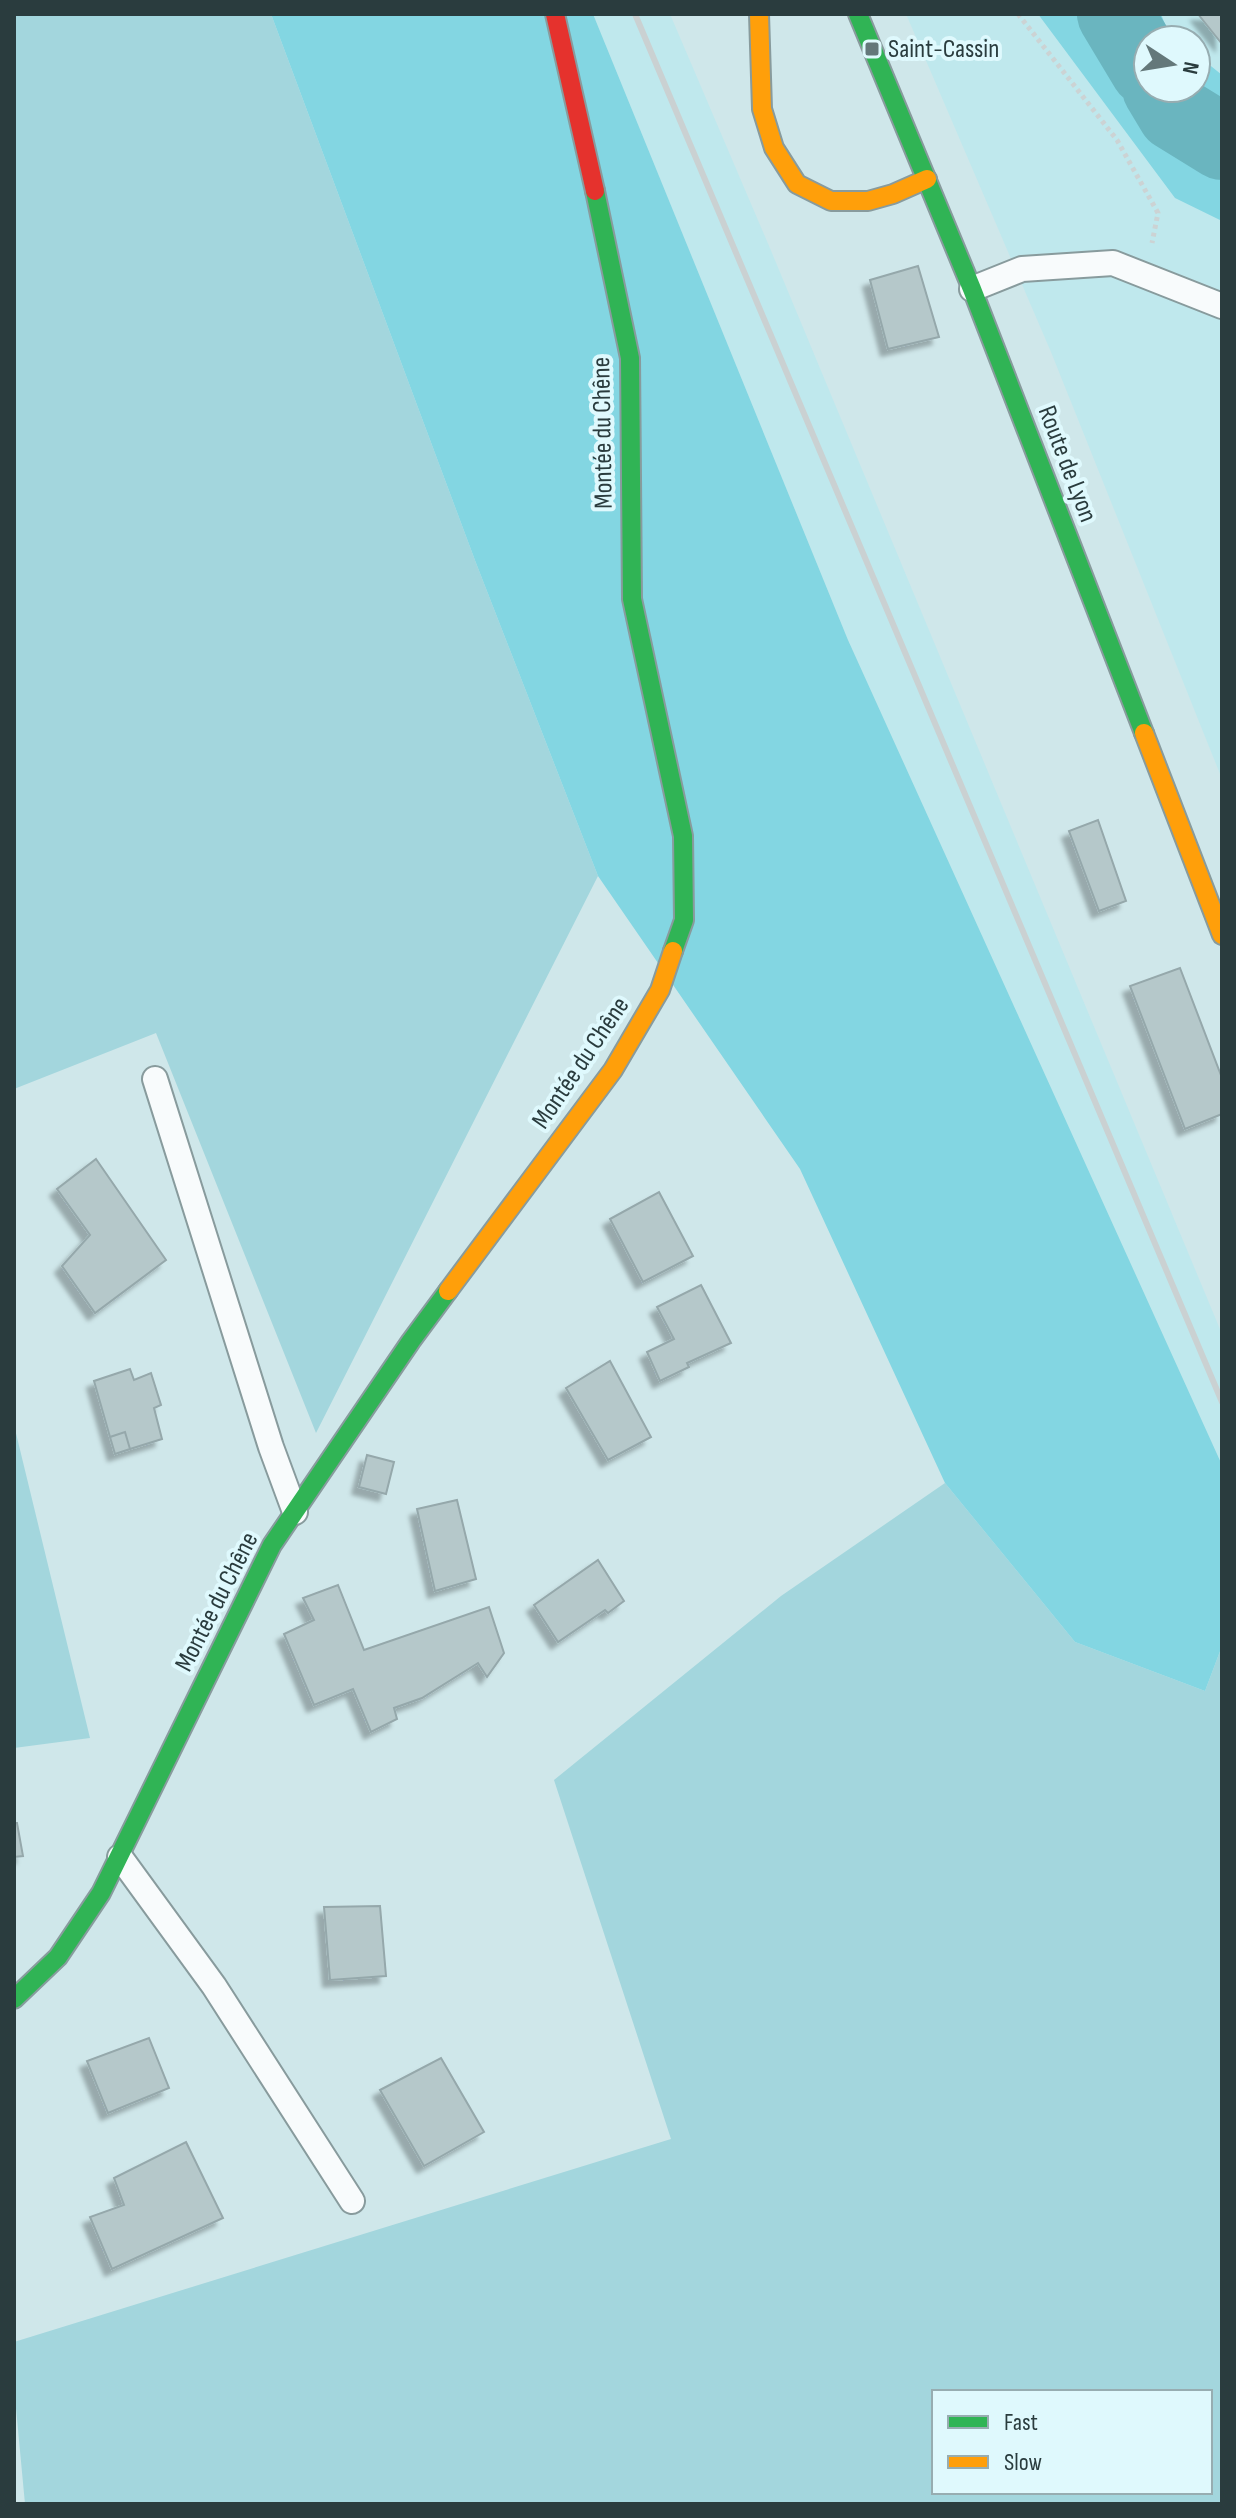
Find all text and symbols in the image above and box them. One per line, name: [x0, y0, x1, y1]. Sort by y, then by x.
north arrow: [1132, 24, 1212, 104]
place label: Saint-Cassin: [888, 34, 999, 65]
marker: Saint-Cassin: [863, 40, 881, 58]
text: N: [1176, 59, 1205, 76]
street label: Montée du Chêne: [586, 357, 620, 509]
street label: Route de Lyon: [1031, 402, 1103, 526]
street label: Montée du Chêne: [526, 991, 636, 1135]
street label: Montée du Chêne: [169, 1527, 265, 1677]
legend: [932, 2390, 1212, 2494]
text: Fast: [1004, 2408, 1038, 2437]
text: Slow: [1004, 2448, 1042, 2477]

